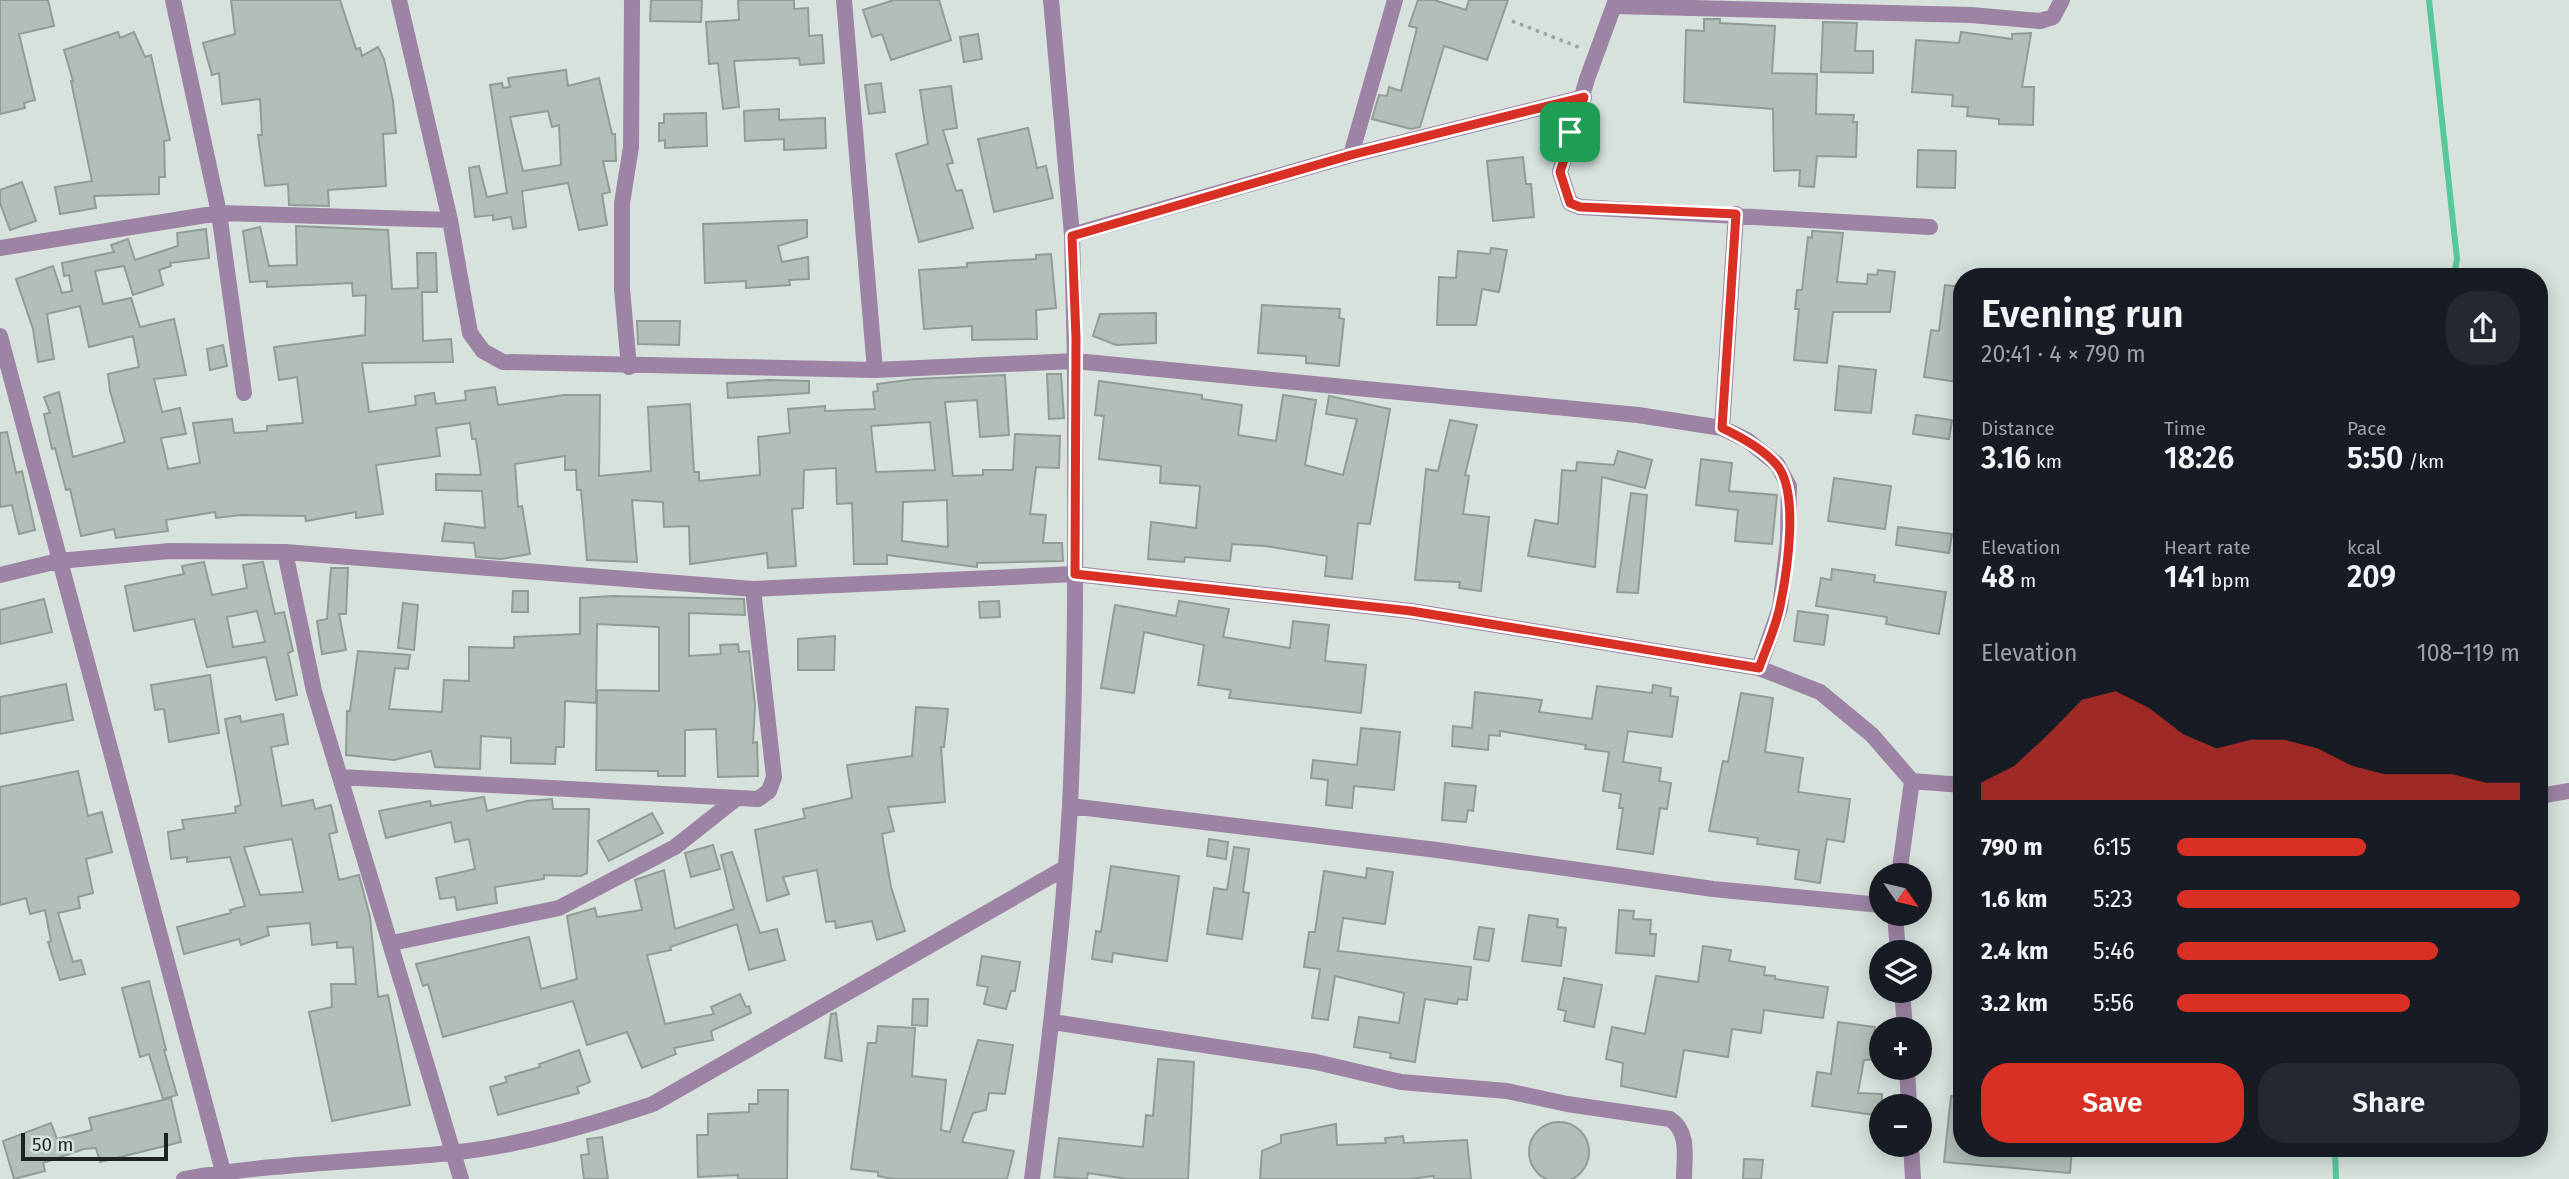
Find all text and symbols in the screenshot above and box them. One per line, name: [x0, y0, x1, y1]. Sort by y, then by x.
pin: [1540, 102, 1600, 162]
icon: arrive: [1551, 113, 1589, 151]
text: Evening run: [1981, 291, 2184, 337]
button: share: [2446, 291, 2520, 365]
text: 20:41 · 4 × 790 m: [1981, 340, 2146, 368]
text: Distance: [1981, 417, 2055, 440]
text: Time: [2164, 417, 2206, 440]
text: Pace: [2347, 417, 2386, 440]
text: 3.16: [1981, 440, 2031, 476]
text: 18:26: [2164, 440, 2234, 476]
text: 5:50: [2347, 440, 2403, 476]
text: km: [2031, 450, 2062, 473]
text: /km: [2403, 450, 2444, 473]
text: Elevation: [1981, 536, 2061, 559]
text: Heart rate: [2164, 536, 2251, 559]
text: kcal: [2347, 536, 2381, 559]
text: 48: [1981, 559, 2015, 595]
text: 141: [2164, 559, 2206, 595]
text: 209: [2347, 559, 2396, 595]
text: m: [2015, 569, 2036, 592]
text: bpm: [2206, 569, 2250, 592]
text: Elevation: [1981, 639, 2077, 667]
text: 108–119 m: [2417, 639, 2520, 667]
text: 790 m: [1981, 833, 2043, 861]
text: 6:15: [2093, 833, 2131, 861]
north arrow: [1869, 863, 1932, 926]
map controls: [1869, 863, 1932, 1157]
text: 1.6 km: [1981, 885, 2048, 913]
text: 5:23: [2093, 885, 2133, 913]
text: 2.4 km: [1981, 937, 2048, 965]
text: 5:46: [2093, 937, 2134, 965]
button: layers: [1869, 940, 1932, 1003]
text: 3.2 km: [1981, 989, 2048, 1017]
text: 5:56: [2093, 989, 2134, 1017]
button: +: [1869, 1017, 1932, 1080]
button: Save: [1981, 1063, 2244, 1143]
button: Share: [2258, 1063, 2520, 1143]
button: −: [1869, 1094, 1932, 1157]
scale bar: [21, 1130, 168, 1162]
text: 50 m: [32, 1133, 73, 1156]

